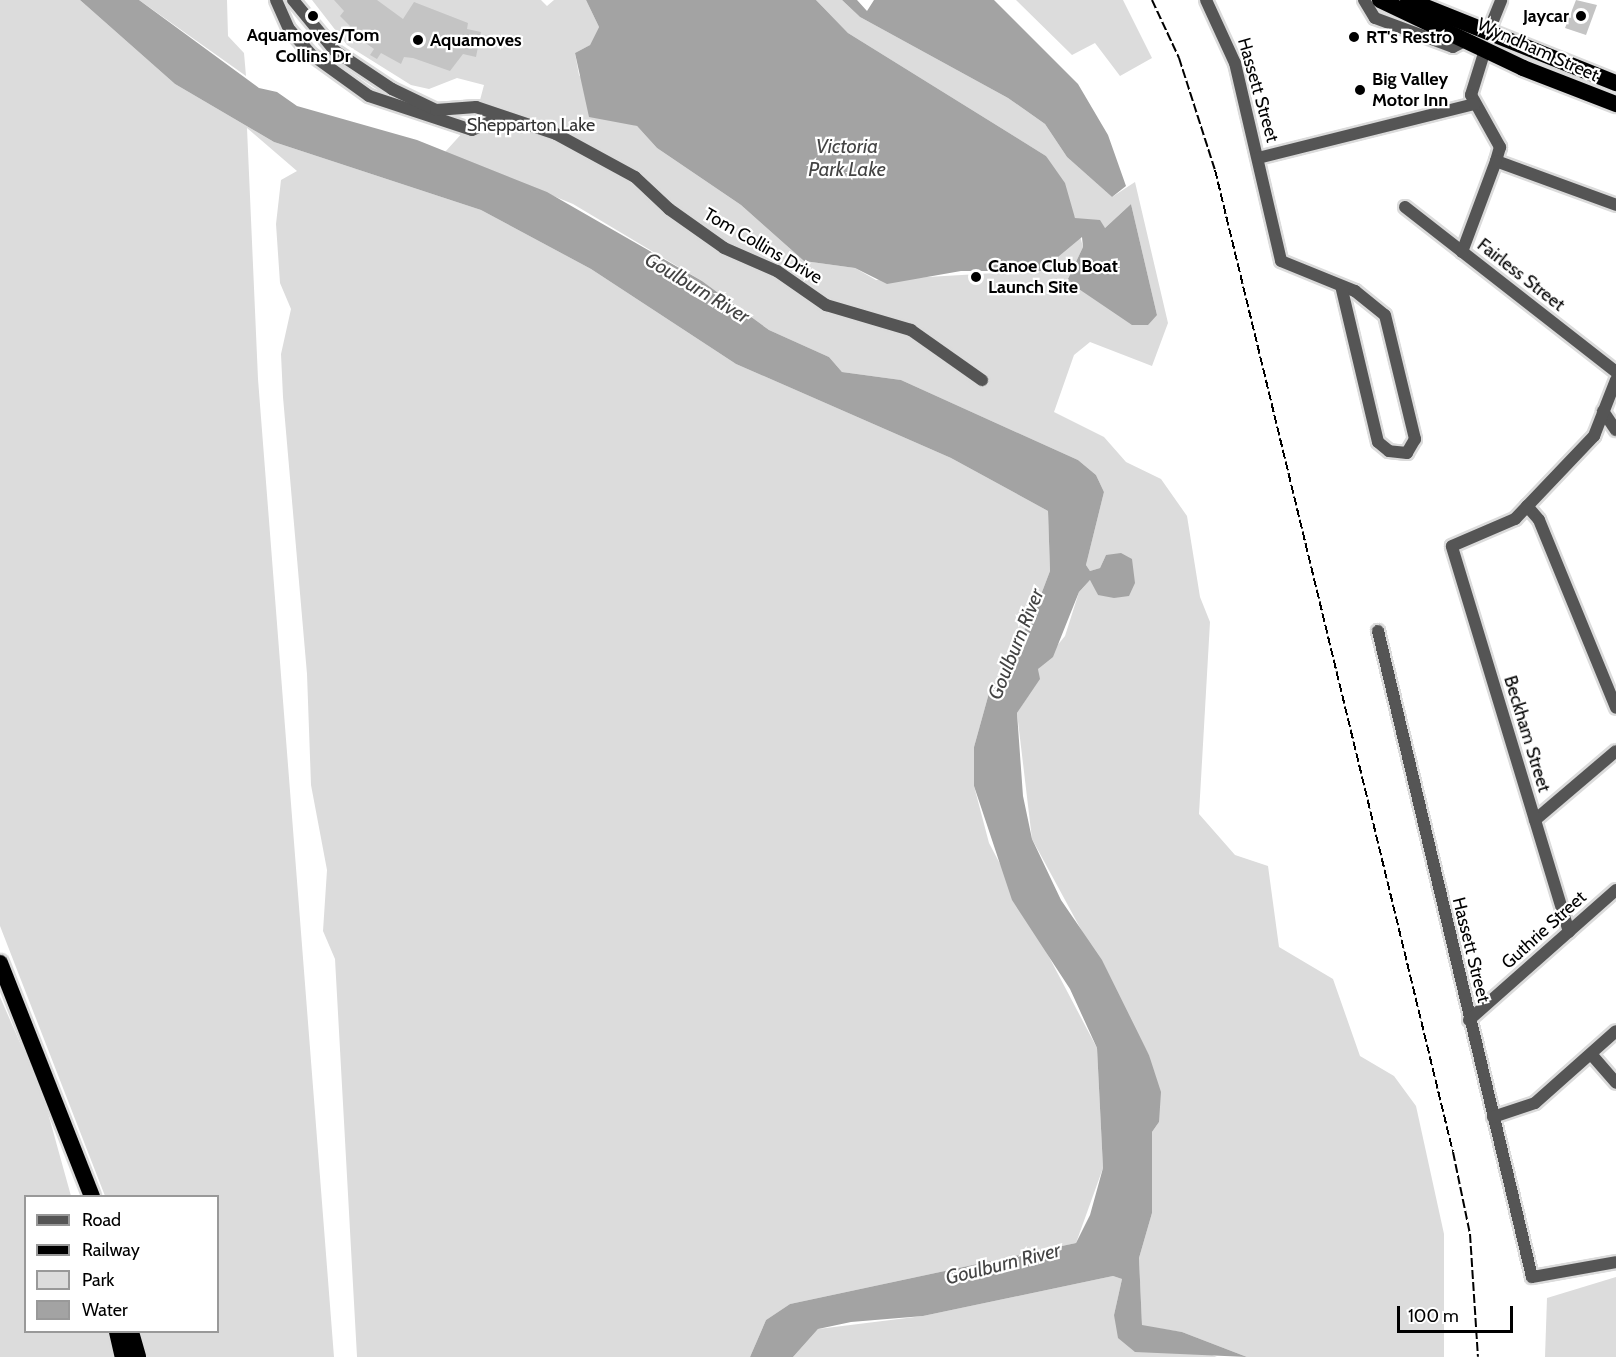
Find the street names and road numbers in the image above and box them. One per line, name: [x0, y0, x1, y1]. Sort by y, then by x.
street label: Wyndham Street: [1474, 14, 1602, 86]
street label: Hassett Street: [1233, 35, 1283, 145]
street label: Tom Collins Drive: [700, 203, 826, 289]
street label: Fairless Street: [1473, 234, 1569, 316]
street label: Beckham Street: [1499, 673, 1555, 795]
street label: Guthrie Street: [1497, 886, 1591, 974]
street label: Hassett Street: [1447, 895, 1495, 1005]

